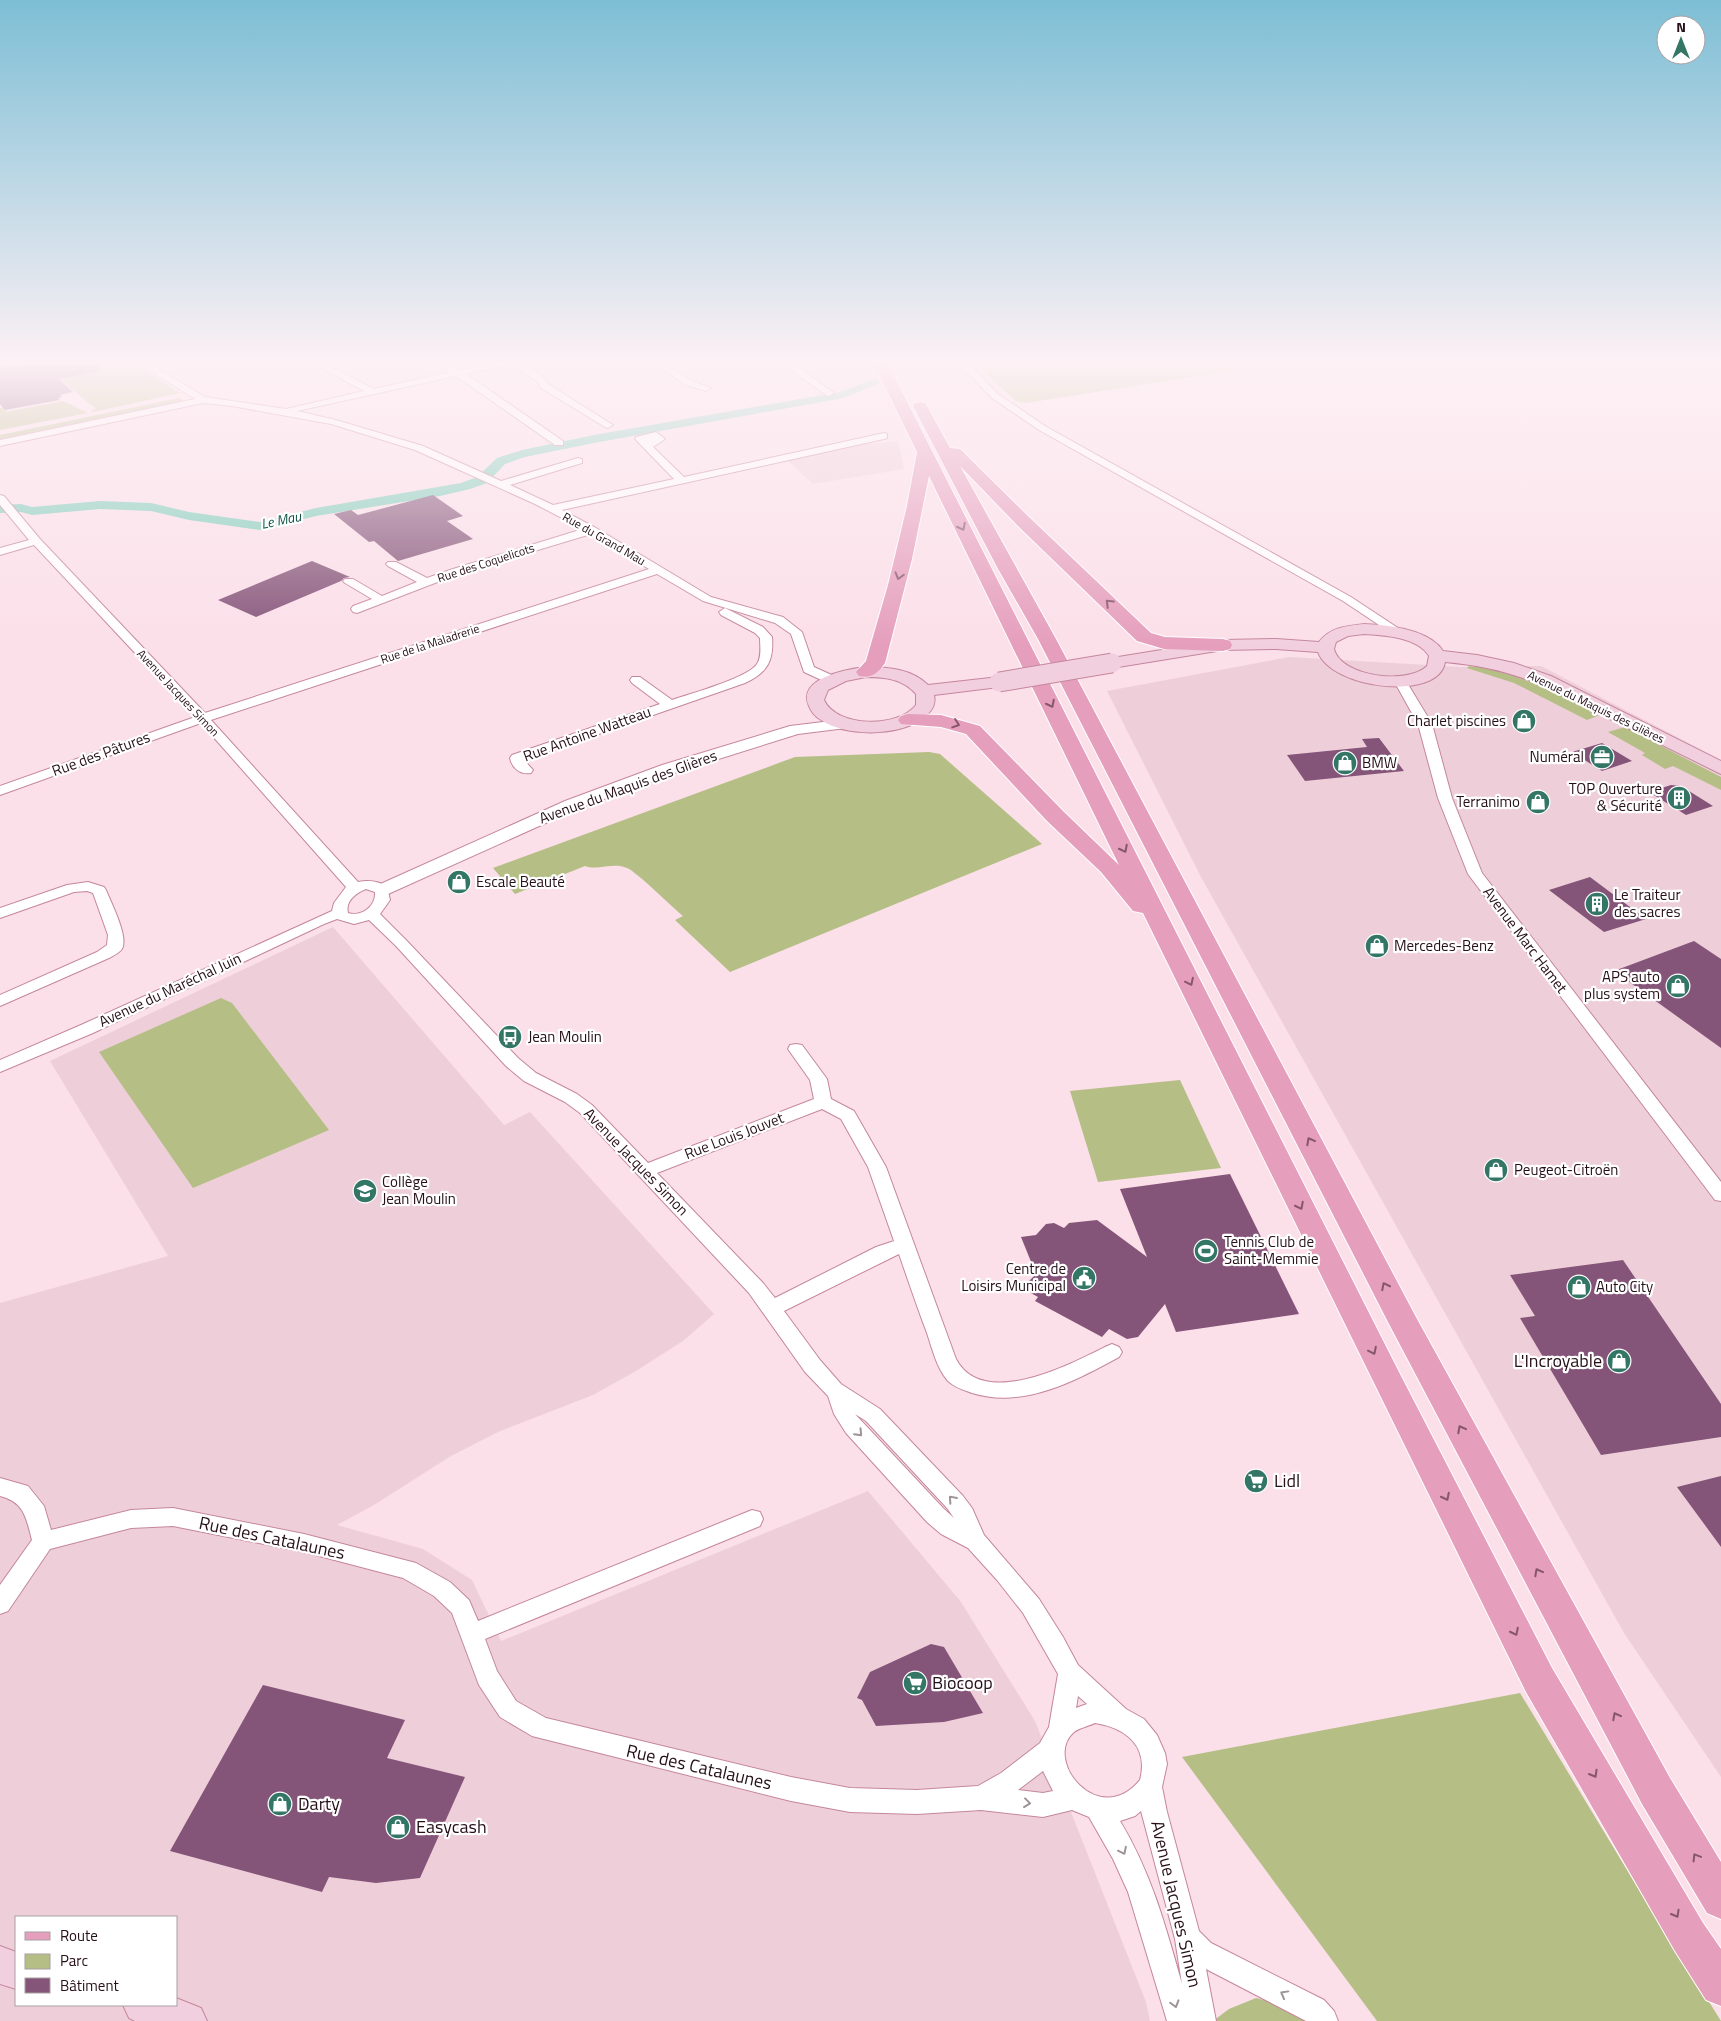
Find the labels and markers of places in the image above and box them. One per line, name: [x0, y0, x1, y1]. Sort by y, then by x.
shop icon: Charlet piscines: [1511, 708, 1537, 734]
place label: Charlet piscines: [1407, 709, 1506, 732]
office icon: Numéral: [1589, 744, 1615, 770]
place label: Numéral: [1530, 745, 1584, 768]
shop icon: BMW: [1332, 750, 1358, 776]
place label: BMW: [1362, 751, 1397, 774]
place label: TOP Ouverture & Sécurité: [1569, 777, 1662, 817]
building icon: TOP Ouverture & Sécurité: [1666, 785, 1692, 811]
shop icon: Terranimo: [1525, 789, 1551, 815]
place label: Terranimo: [1456, 790, 1520, 813]
shop icon: Escale Beauté: [446, 869, 472, 895]
place label: Escale Beauté: [476, 870, 565, 893]
place label: Le Traiteur des sacres: [1614, 883, 1681, 923]
building icon: Le Traiteur des sacres: [1584, 891, 1610, 917]
shop icon: Mercedes-Benz: [1364, 933, 1390, 959]
place label: Mercedes-Benz: [1394, 934, 1494, 957]
place label: APS auto plus system: [1584, 965, 1660, 1005]
shop icon: APS auto plus system: [1665, 973, 1691, 999]
bus stop icon: Jean Moulin: [497, 1024, 523, 1050]
place label: Jean Moulin: [528, 1025, 602, 1048]
shop icon: Peugeot-Citroën: [1483, 1157, 1509, 1183]
place label: Peugeot-Citroën: [1514, 1158, 1618, 1181]
place label: Collège Jean Moulin: [382, 1170, 456, 1210]
school or university icon: Collège Jean Moulin: [352, 1178, 378, 1204]
place label: Tennis Club de Saint-Memmie: [1224, 1230, 1318, 1270]
sports icon: Tennis Club de Saint-Memmie: [1193, 1238, 1219, 1264]
place label: Centre de Loisirs Municipal: [961, 1257, 1066, 1297]
public building icon: Centre de Loisirs Municipal: [1071, 1265, 1097, 1291]
shop icon: Auto City: [1566, 1274, 1592, 1300]
place label: Auto City: [1596, 1275, 1653, 1298]
place label: L'Incroyable: [1514, 1347, 1602, 1374]
shop icon: L'Incroyable: [1606, 1348, 1632, 1374]
place label: Lidl: [1274, 1467, 1300, 1494]
supermarket icon: Lidl: [1243, 1468, 1269, 1494]
place label: Biocoop: [932, 1669, 993, 1696]
supermarket icon: Biocoop: [902, 1670, 928, 1696]
place label: Darty: [298, 1790, 340, 1817]
shop icon: Darty: [267, 1791, 293, 1817]
place label: Easycash: [416, 1813, 487, 1840]
shop icon: Easycash: [385, 1814, 411, 1840]

